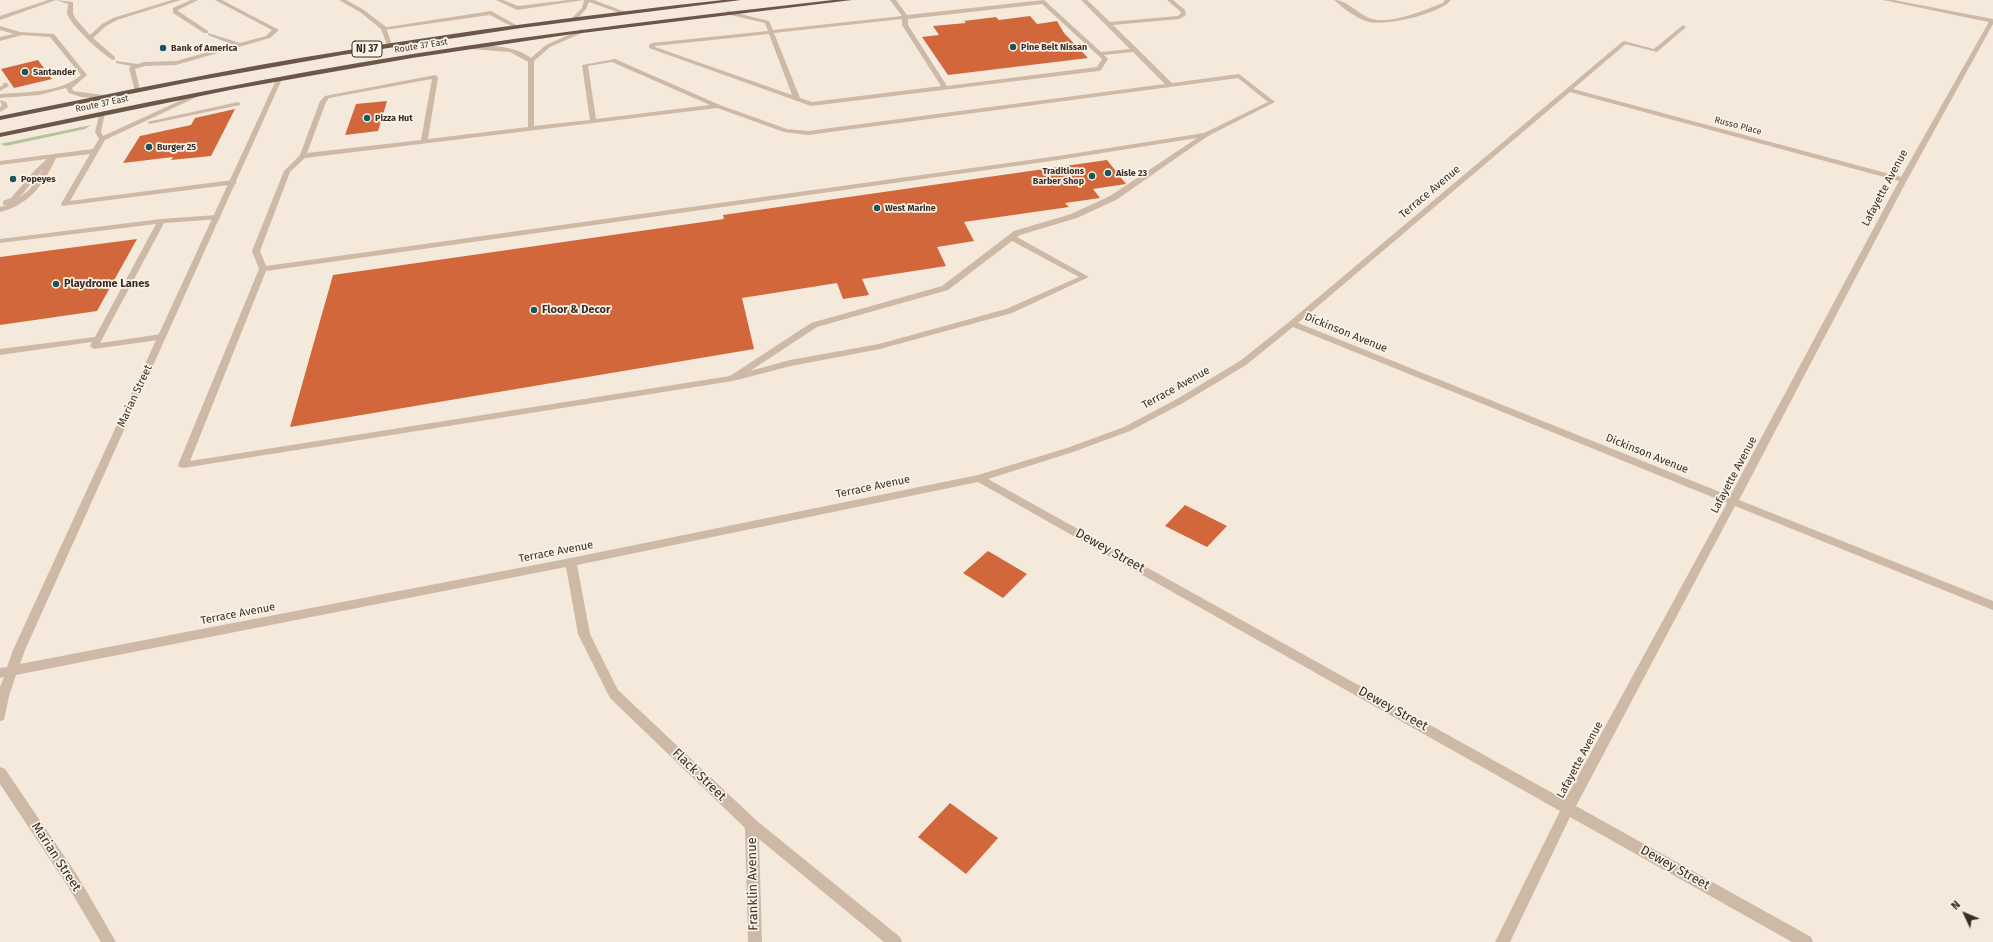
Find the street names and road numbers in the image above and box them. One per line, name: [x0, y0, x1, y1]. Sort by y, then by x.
street label: Route 37 East: [393, 36, 449, 56]
road number: NJ 37: [352, 41, 382, 57]
street label: Route 37 East: [74, 93, 130, 115]
street label: Russo Place: [1713, 115, 1763, 137]
street label: Lafayette Avenue: [1859, 147, 1911, 229]
street label: Terrace Avenue: [1397, 163, 1463, 221]
street label: Dickinson Avenue: [1303, 310, 1389, 356]
street label: Marian Street: [115, 363, 155, 429]
street label: Terrace Avenue: [1140, 364, 1212, 412]
street label: Dickinson Avenue: [1604, 431, 1690, 477]
street label: Lafayette Avenue: [1708, 434, 1760, 516]
street label: Terrace Avenue: [835, 473, 911, 501]
street label: Dewey Street: [1073, 526, 1147, 576]
street label: Terrace Avenue: [518, 538, 594, 566]
street label: Terrace Avenue: [200, 600, 276, 628]
street label: Dewey Street: [1356, 684, 1430, 734]
street label: Lafayette Avenue: [1554, 719, 1606, 801]
street label: Flack Street: [669, 746, 729, 804]
street label: Marian Street: [28, 820, 84, 894]
street label: Franklin Avenue: [744, 837, 762, 931]
street label: Dewey Street: [1638, 843, 1712, 893]

